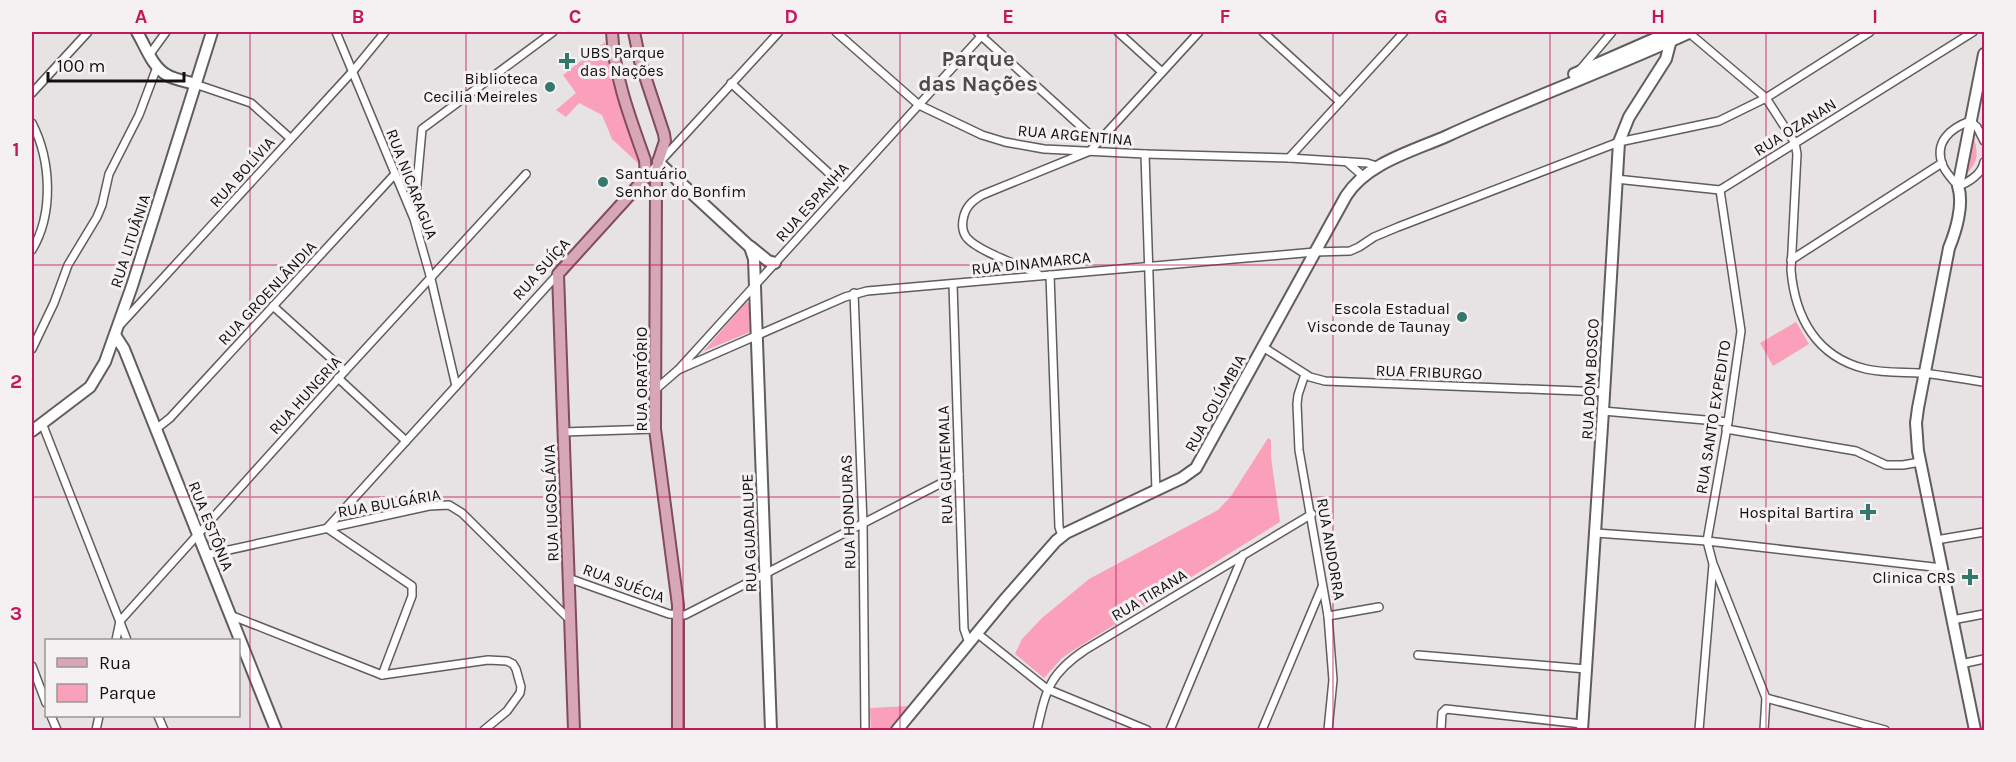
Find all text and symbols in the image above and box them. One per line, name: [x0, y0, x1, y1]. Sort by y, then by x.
text: A: [135, 5, 148, 28]
text: B: [352, 5, 364, 28]
text: C: [569, 5, 581, 28]
text: D: [784, 5, 798, 28]
text: E: [1002, 5, 1014, 28]
text: F: [1220, 5, 1231, 28]
text: G: [1434, 5, 1448, 28]
text: H: [1651, 5, 1665, 28]
text: I: [1872, 5, 1878, 28]
place label: UBS Parque das Nações: [580, 43, 665, 80]
scale bar: [48, 45, 184, 83]
district label: Parque das Nações: [918, 46, 1038, 97]
marker: UBS Parque das Nações: [558, 52, 576, 70]
text: 100 m: [57, 55, 105, 77]
place label: Biblioteca Cecilia Meireles: [423, 69, 538, 106]
marker: Biblioteca Cecilia Meireles: [543, 80, 557, 94]
street label: RUA OZANAN: [1750, 94, 1840, 160]
street label: RUA ARGENTINA: [1017, 121, 1133, 149]
street label: RUA NICARAGUA: [382, 126, 442, 242]
street label: RUA BOLÍVIA: [205, 133, 279, 211]
text: 1: [12, 138, 20, 161]
street label: RUA ESPANHA: [771, 158, 853, 246]
place label: Santuário Senhor do Bonfim: [615, 164, 746, 201]
marker: Santuário Senhor do Bonfim: [596, 175, 610, 189]
street label: RUA LITUÂNIA: [106, 192, 154, 290]
street label: RUA SUÍÇA: [508, 234, 574, 304]
street label: RUA GROENLÂNDIA: [214, 237, 320, 349]
street label: RUA DINAMARCA: [970, 247, 1092, 279]
place label: Escola Estadual Visconde de Taunay: [1307, 299, 1451, 336]
marker: Escola Estadual Visconde de Taunay: [1455, 310, 1469, 324]
street label: RUA DOM BOSCO: [1577, 318, 1603, 440]
street label: RUA ORATÓRIO: [632, 327, 651, 431]
street label: RUA SANTO EXPEDITO: [1691, 339, 1735, 495]
street label: RUA COLÚMBIA: [1180, 351, 1250, 455]
street label: RUA HUNGRIA: [265, 352, 345, 438]
street label: RUA FRIBURGO: [1375, 361, 1483, 383]
text: 2: [10, 370, 22, 393]
street label: RUA GUATEMALA: [933, 405, 957, 525]
street label: RUA IUGOSLÁVIA: [539, 444, 563, 562]
street label: RUA HONDURAS: [837, 454, 859, 570]
street label: RUA GUADALUPE: [737, 473, 761, 593]
street label: RUA ESTÔNIA: [184, 478, 238, 574]
street label: RUA BULGÁRIA: [336, 485, 442, 521]
street label: RUA ANDORRA: [1313, 497, 1349, 601]
place label: Hospital Bartira: [1739, 503, 1854, 522]
marker: Hospital Bartira: [1859, 503, 1877, 521]
street label: RUA SUÉCIA: [580, 559, 668, 607]
street label: RUA TIRANA: [1108, 565, 1190, 625]
place label: Clinica CRS: [1872, 568, 1956, 587]
marker: Clinica CRS: [1961, 568, 1979, 586]
text: 3: [10, 602, 22, 625]
legend: [45, 639, 240, 717]
text: Rua: [99, 652, 131, 674]
text: Parque: [99, 682, 156, 704]

